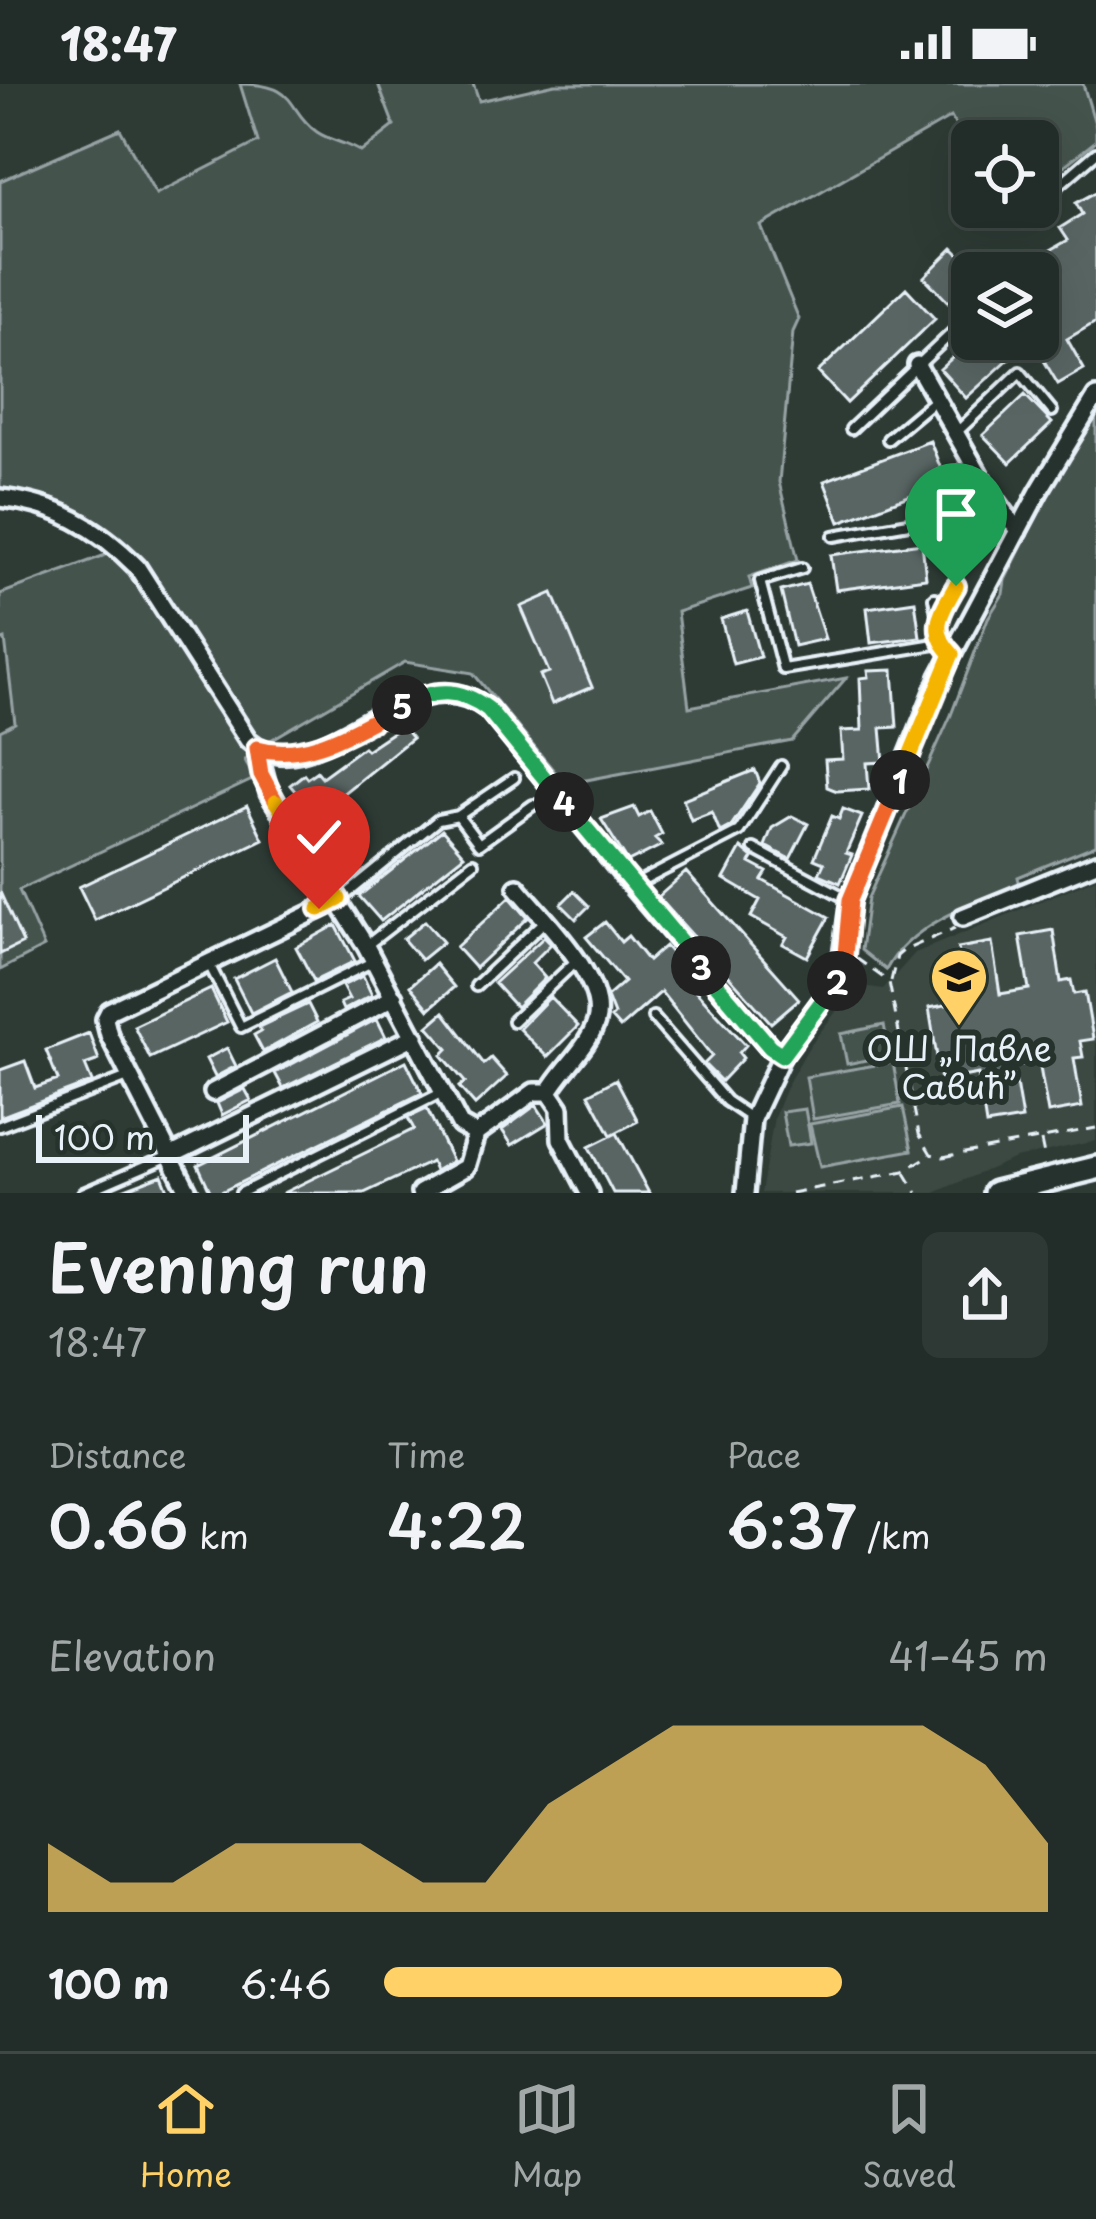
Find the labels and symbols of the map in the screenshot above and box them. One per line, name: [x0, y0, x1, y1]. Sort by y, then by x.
pin: [905, 463, 1007, 586]
pin: 5: [372, 675, 432, 735]
pin: 1: [870, 750, 930, 810]
pin: 4: [534, 772, 594, 832]
pin: [268, 786, 370, 909]
pin: 3: [671, 936, 731, 996]
school or university icon: ОШ „Павле Савић”: [928, 946, 990, 1028]
pin: 2: [807, 951, 867, 1011]
place label: ОШ „Павле Савић”: [866, 1022, 1052, 1110]
scale bar: [36, 1109, 249, 1162]

